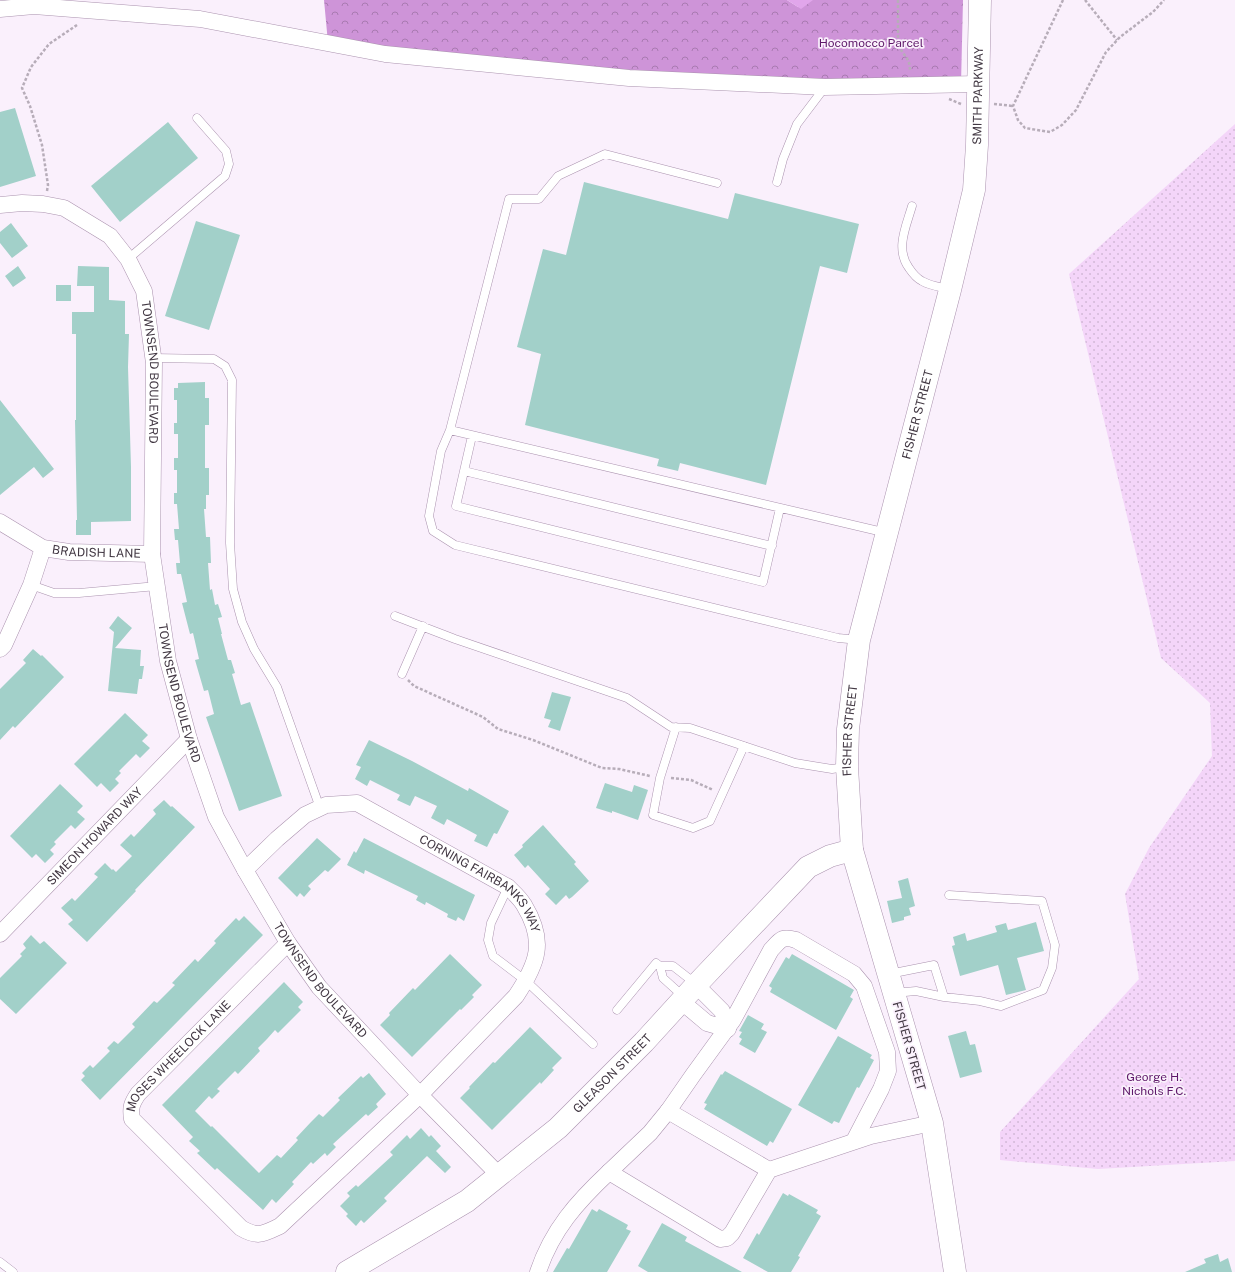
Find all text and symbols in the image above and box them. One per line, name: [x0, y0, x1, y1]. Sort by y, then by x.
park label: Hocomocco Parcel: [819, 36, 924, 50]
street label: SMITH PARKWAY: [970, 46, 986, 145]
street label: TOWNSEND BOULEVARD: [138, 300, 161, 444]
street label: FISHER STREET: [899, 368, 936, 461]
street label: BRADISH LANE: [51, 542, 141, 561]
street label: TOWNSEND BOULEVARD: [155, 623, 204, 765]
street label: FISHER STREET: [840, 684, 860, 777]
street label: SIMEON HOWARD WAY: [44, 784, 146, 888]
street label: CORNING FAIRBANKS WAY: [417, 832, 543, 934]
street label: TOWNSEND BOULEVARD: [271, 920, 370, 1041]
street label: MOSES WHEELOCK LANE: [124, 998, 234, 1113]
street label: FISHER STREET: [890, 1000, 928, 1092]
street label: GLEASON STREET: [570, 1031, 655, 1116]
park label: George H. Nichols F.C.: [1122, 1070, 1186, 1098]

